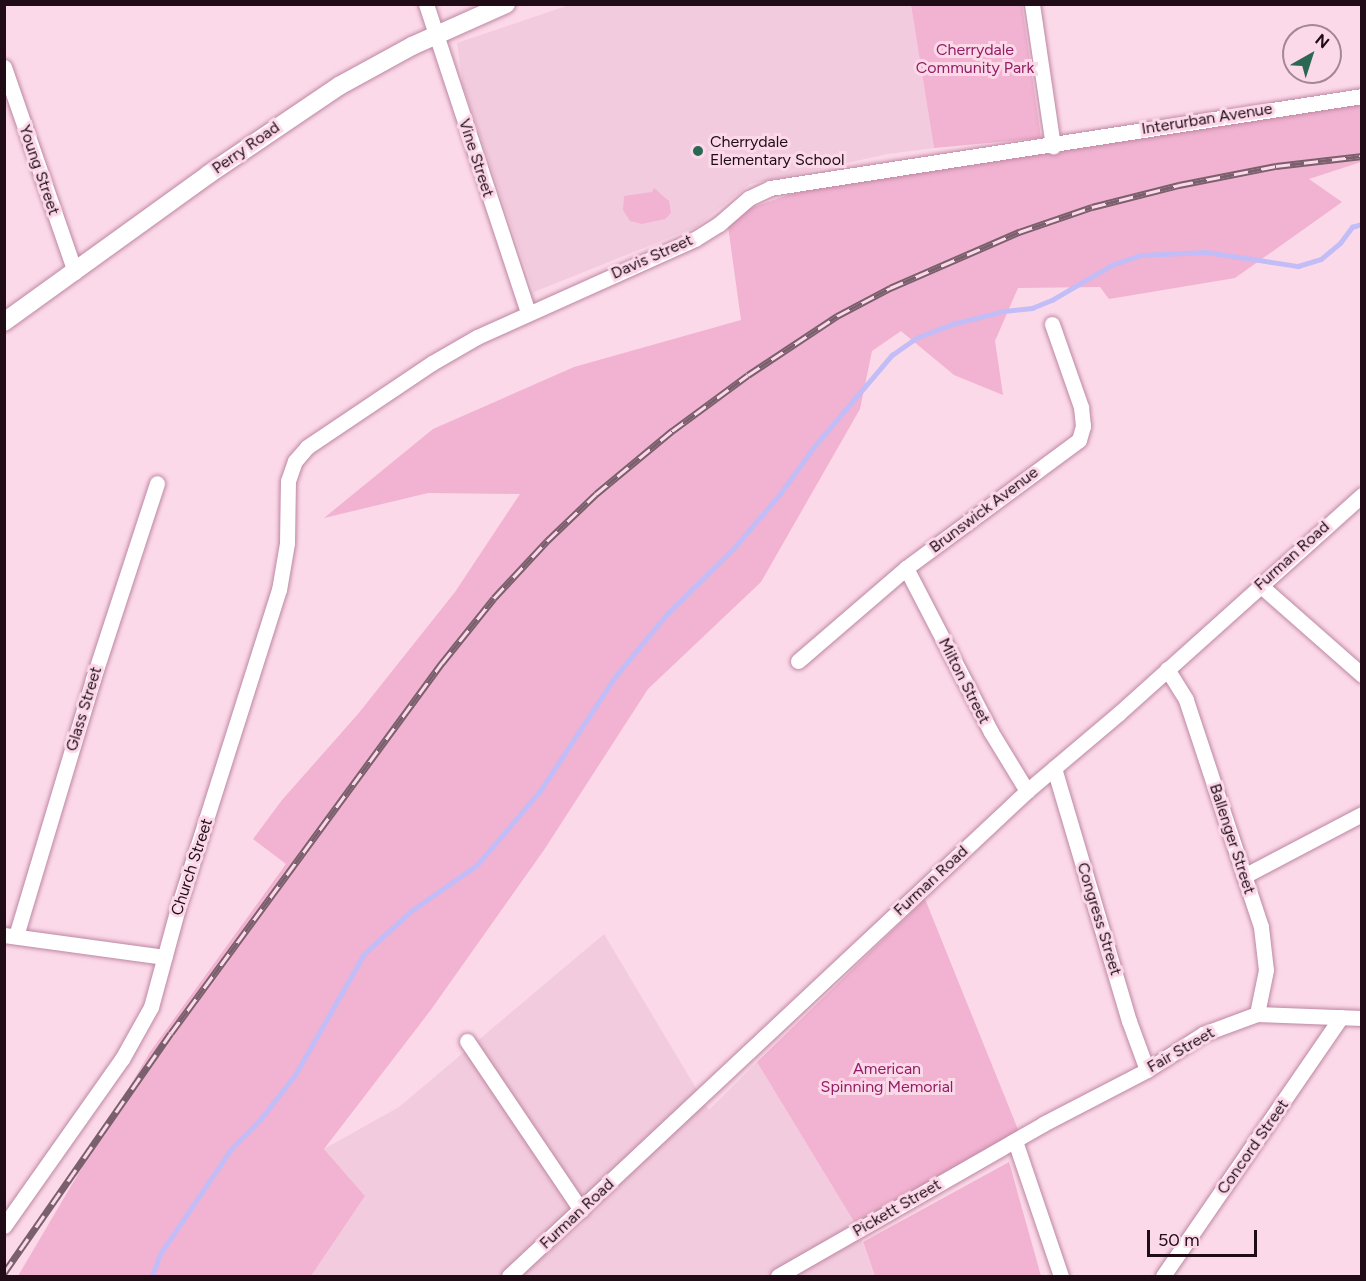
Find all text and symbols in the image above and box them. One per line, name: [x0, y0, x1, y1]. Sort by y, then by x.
north arrow: [1282, 24, 1342, 84]
text: N: [1312, 30, 1333, 52]
park label: Cherrydale Community Park: [916, 40, 1034, 78]
street label: Interurban Avenue: [1140, 99, 1274, 139]
street label: Vine Street: [454, 116, 498, 200]
street label: Perry Road: [209, 118, 283, 178]
street label: Young Street: [15, 122, 63, 218]
place label: Cherrydale Elementary School: [710, 132, 844, 170]
marker: Cherrydale Elementary School: [691, 144, 705, 158]
street label: Davis Street: [608, 230, 696, 284]
street label: Brunswick Avenue: [926, 463, 1042, 557]
street label: Furman Road: [1251, 517, 1333, 595]
street label: Milton Street: [934, 635, 994, 727]
street label: Glass Street: [62, 664, 106, 754]
street label: Ballenger Street: [1205, 781, 1259, 897]
street label: Church Street: [167, 816, 217, 918]
street label: Furman Road: [890, 842, 972, 920]
street label: Congress Street: [1073, 860, 1125, 978]
street label: Fair Street: [1144, 1023, 1218, 1077]
park label: American Spinning Memorial: [821, 1059, 953, 1097]
street label: Concord Street: [1213, 1096, 1293, 1198]
street label: Furman Road: [536, 1175, 618, 1253]
street label: Pickett Street: [849, 1175, 945, 1241]
scale bar: [1150, 1218, 1260, 1256]
text: 50 m: [1158, 1229, 1200, 1251]

